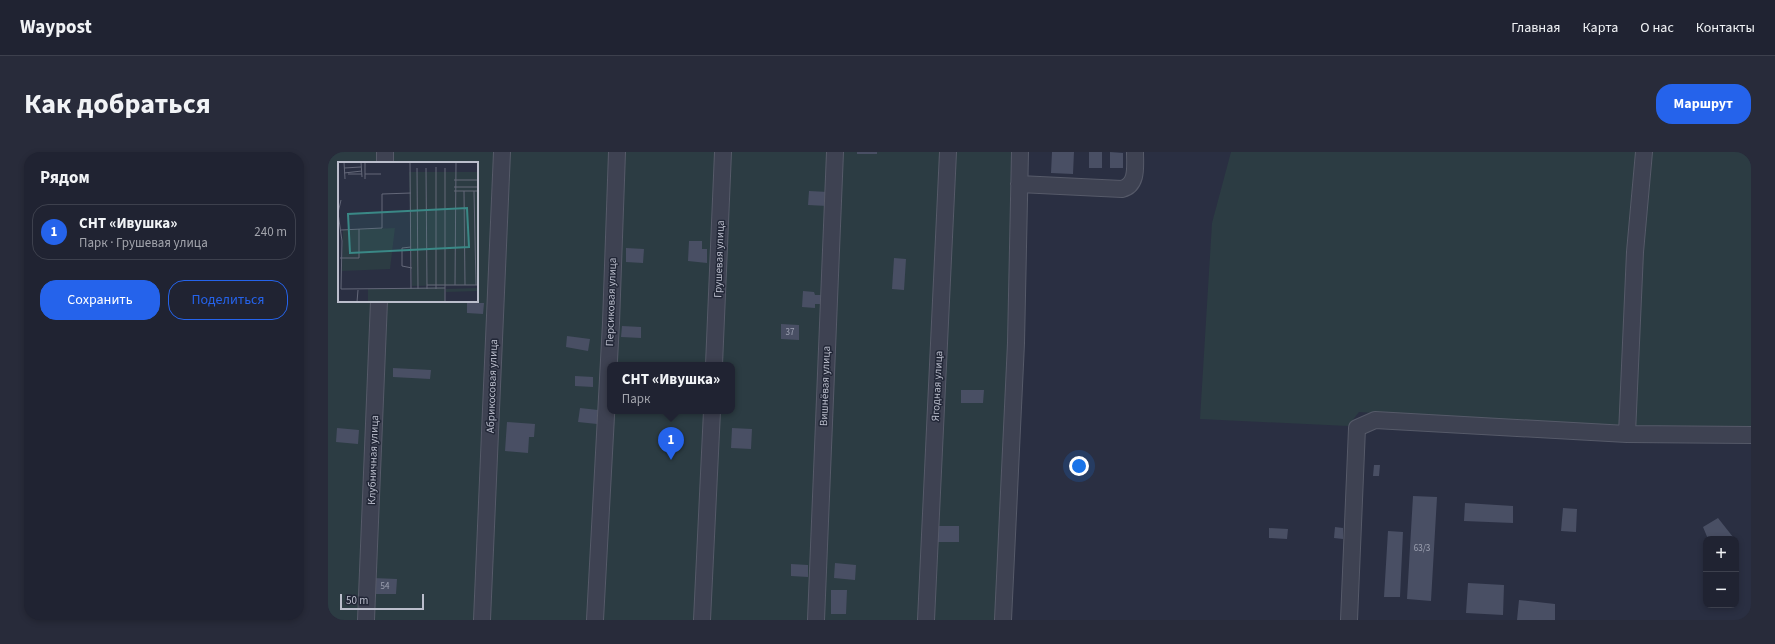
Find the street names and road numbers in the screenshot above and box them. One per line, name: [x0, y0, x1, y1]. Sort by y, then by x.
street label: Грушевая улица: [710, 220, 728, 298]
street label: Персиковая улица: [602, 257, 620, 347]
street label: Абрикосовая улица: [483, 339, 501, 433]
street label: Вишнёвая улица: [816, 346, 834, 426]
street label: Ягодная улица: [928, 350, 946, 422]
street label: Клубничная улица: [364, 415, 382, 505]

